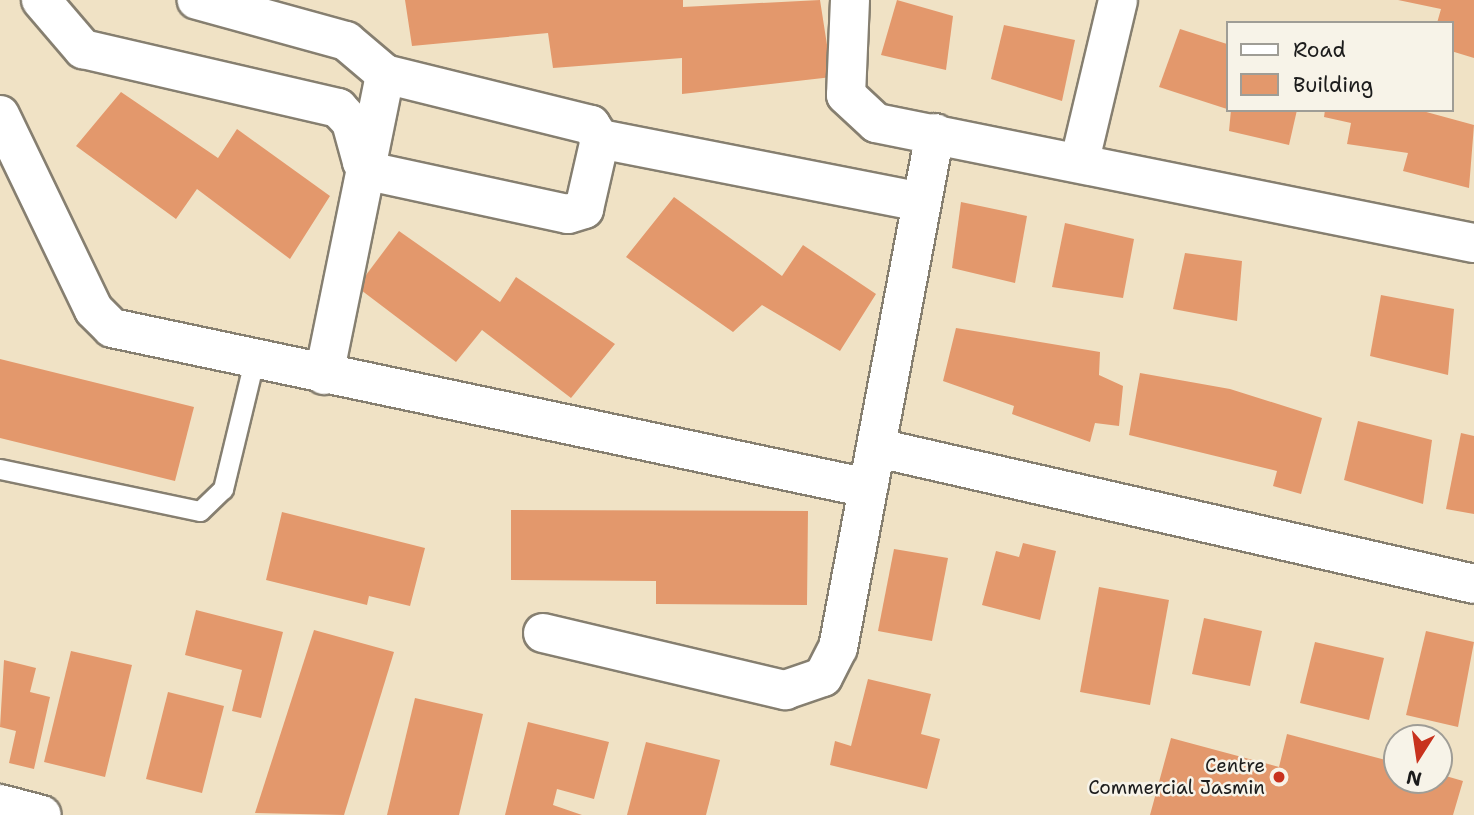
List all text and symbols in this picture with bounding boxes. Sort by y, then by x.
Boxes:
legend [1226,21,1453,112]
text: Road [1293,36,1346,64]
text: Building [1293,71,1373,99]
north arrow [1383,724,1453,794]
place label: Centre Commercial Jasmin [1088,755,1265,799]
text: N [1404,764,1424,792]
marker: Centre Commercial Jasmin [1271,769,1287,785]

